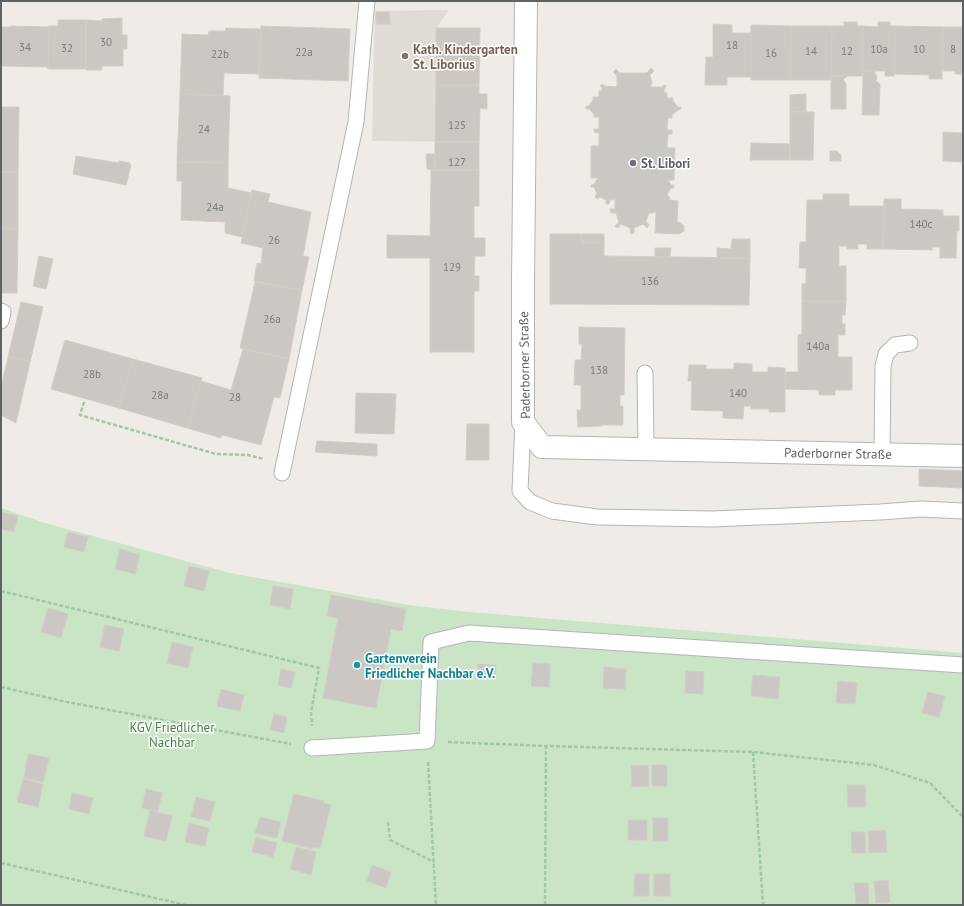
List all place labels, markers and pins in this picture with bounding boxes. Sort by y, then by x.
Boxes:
place label: Kath. Kindergarten St. Liborius [413,41,518,73]
marker: Kath. Kindergarten St. Liborius [400,51,410,61]
place label: St. Libori [641,155,690,172]
marker: St. Libori [628,158,638,168]
place label: Gartenverein Friedlicher Nachbar e.V. [365,650,495,682]
marker: Gartenverein Friedlicher Nachbar e.V. [352,660,362,670]

